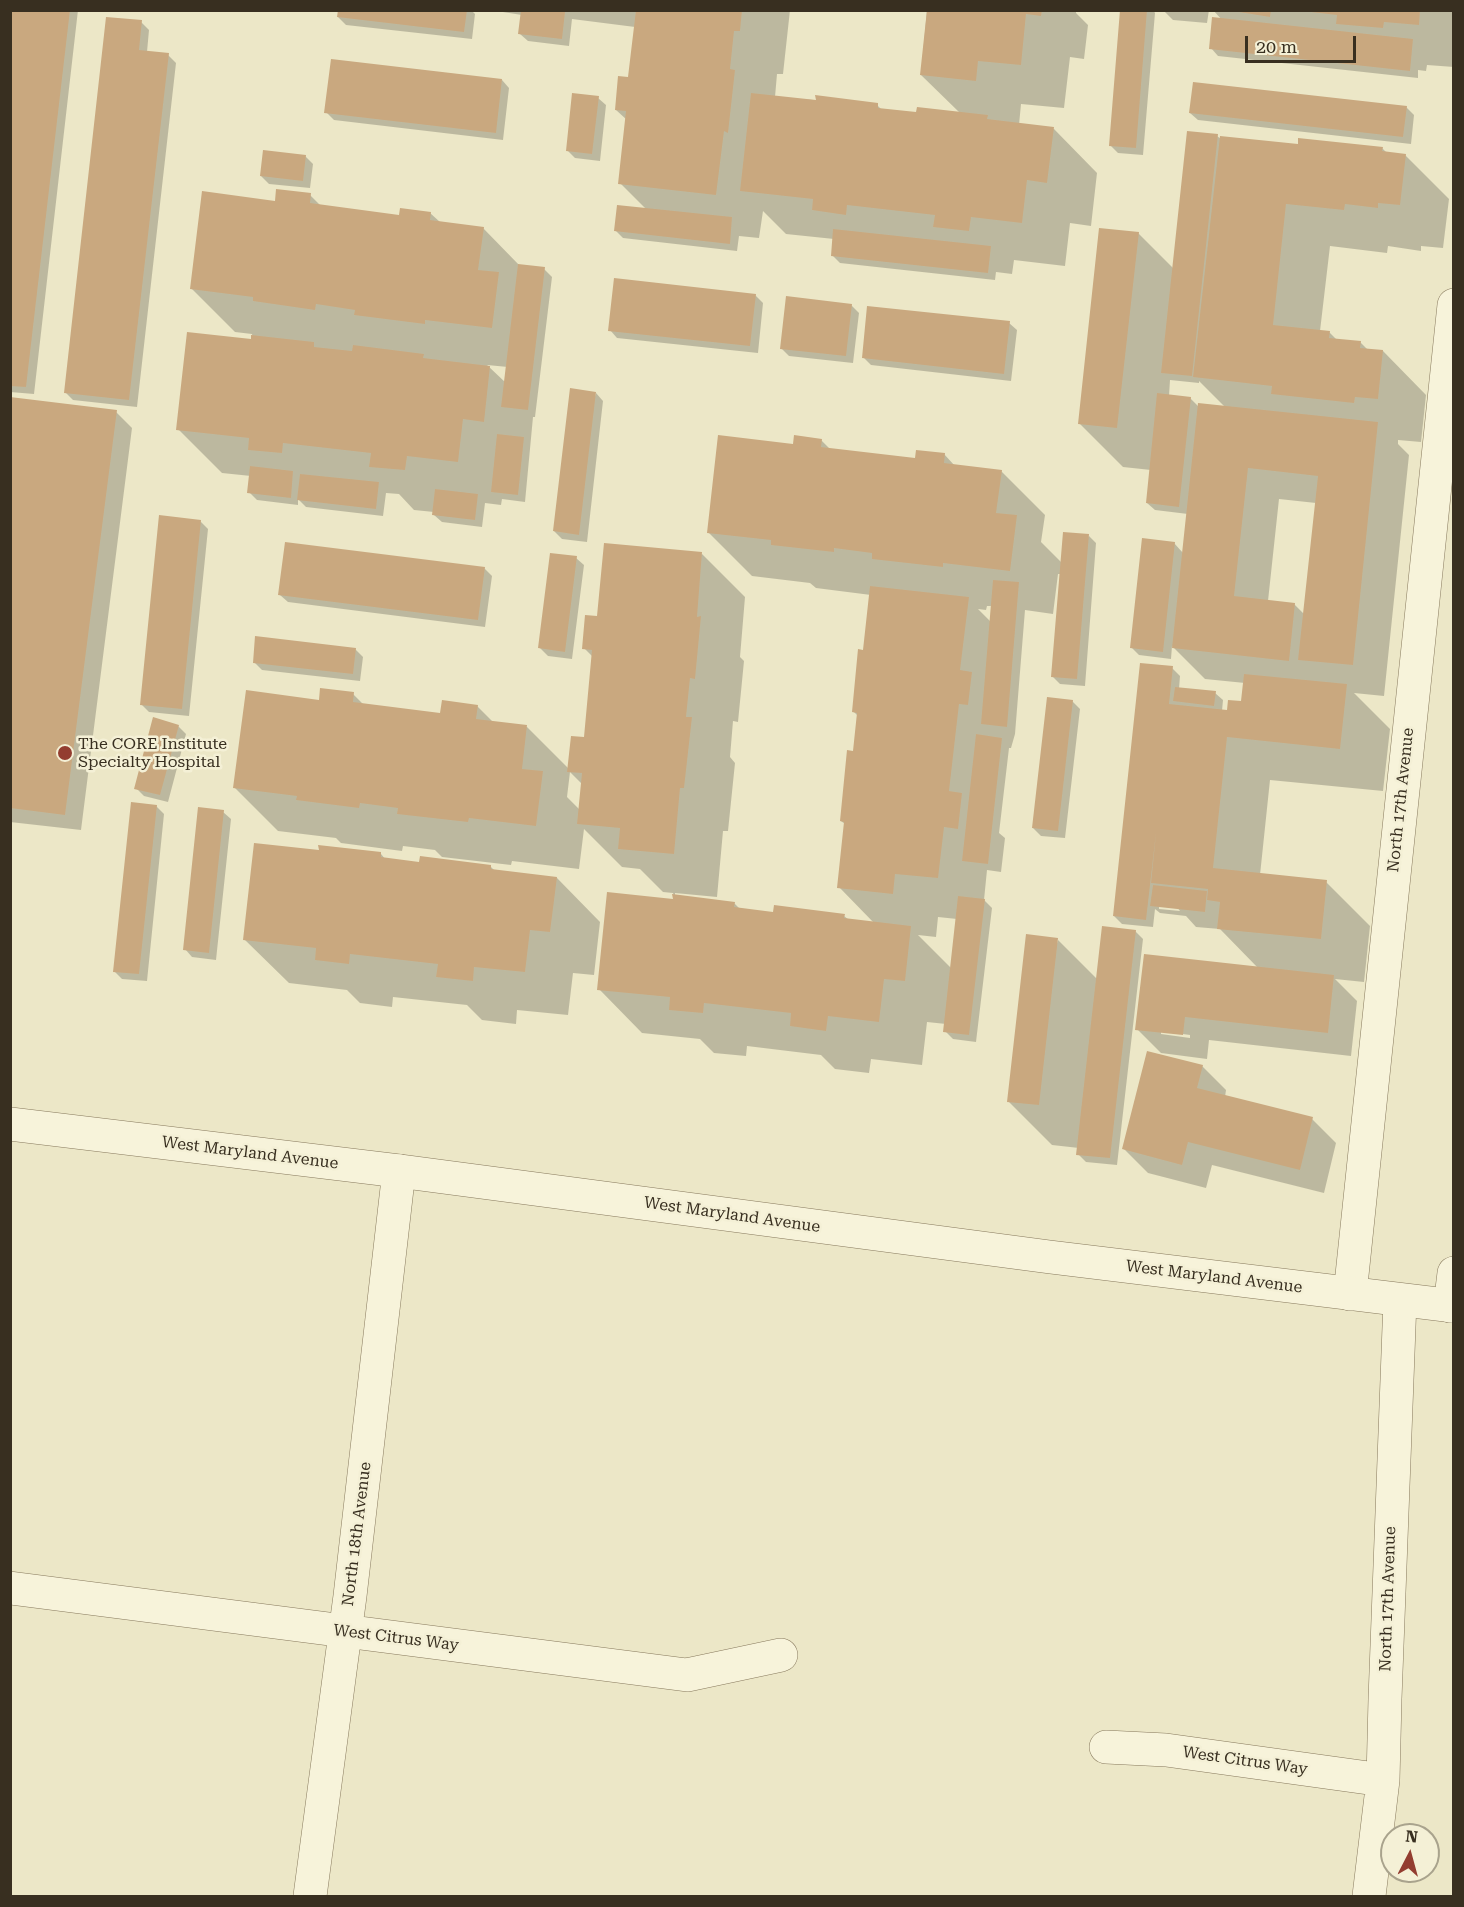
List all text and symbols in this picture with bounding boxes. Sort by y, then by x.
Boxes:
scale bar [1248,24,1359,62]
text: 20 m [1256,36,1297,57]
street label: North 17th Avenue [1384,727,1418,873]
place label: The CORE Institute Specialty Hospital [78,734,227,772]
marker: The CORE Institute Specialty Hospital [56,744,74,762]
street label: West Maryland Avenue [161,1133,339,1173]
street label: West Maryland Avenue [643,1193,821,1237]
street label: West Maryland Avenue [1125,1257,1303,1297]
street label: North 18th Avenue [339,1461,375,1607]
street label: North 17th Avenue [1376,1526,1400,1672]
street label: West Citrus Way [332,1621,460,1655]
street label: West Citrus Way [1181,1743,1309,1779]
north arrow [1380,1823,1440,1883]
text: N [1405,1826,1419,1847]

